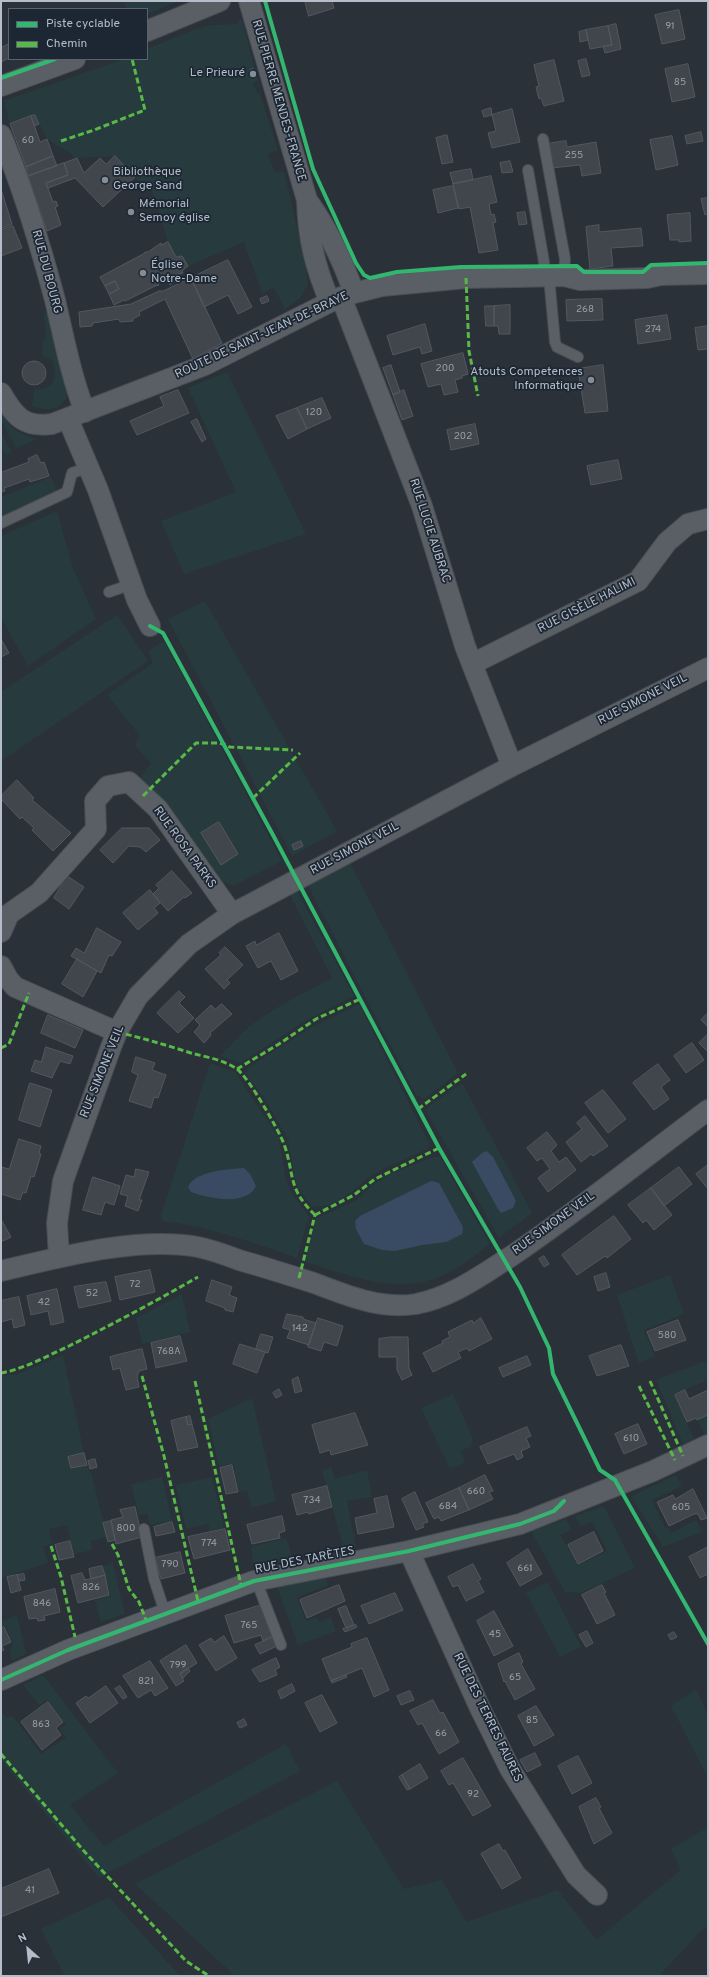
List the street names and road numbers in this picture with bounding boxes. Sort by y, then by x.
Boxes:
street label: RUE PIERRE MENDES-FRANCE [248,18,308,184]
street label: RUE DU BOURG [28,228,64,316]
street label: ROUTE DE SAINT-JEAN-DE-BRAYE [173,289,351,383]
street label: RUE LUCIE AUBRAC [405,477,453,585]
street label: RUE GISÈLE HALIMI [536,575,638,637]
street label: RUE SIMONE VEIL [596,671,690,729]
street label: RUE ROSA PARKS [149,804,219,892]
street label: RUE SIMONE VEIL [308,820,402,878]
street label: RUE SIMONE VEIL [78,1024,128,1120]
street label: RUE SIMONE VEIL [510,1189,598,1259]
street label: RUE DES TARÈTES [254,1544,356,1578]
street label: RUE DES TERRES FAURES [449,1651,525,1785]

